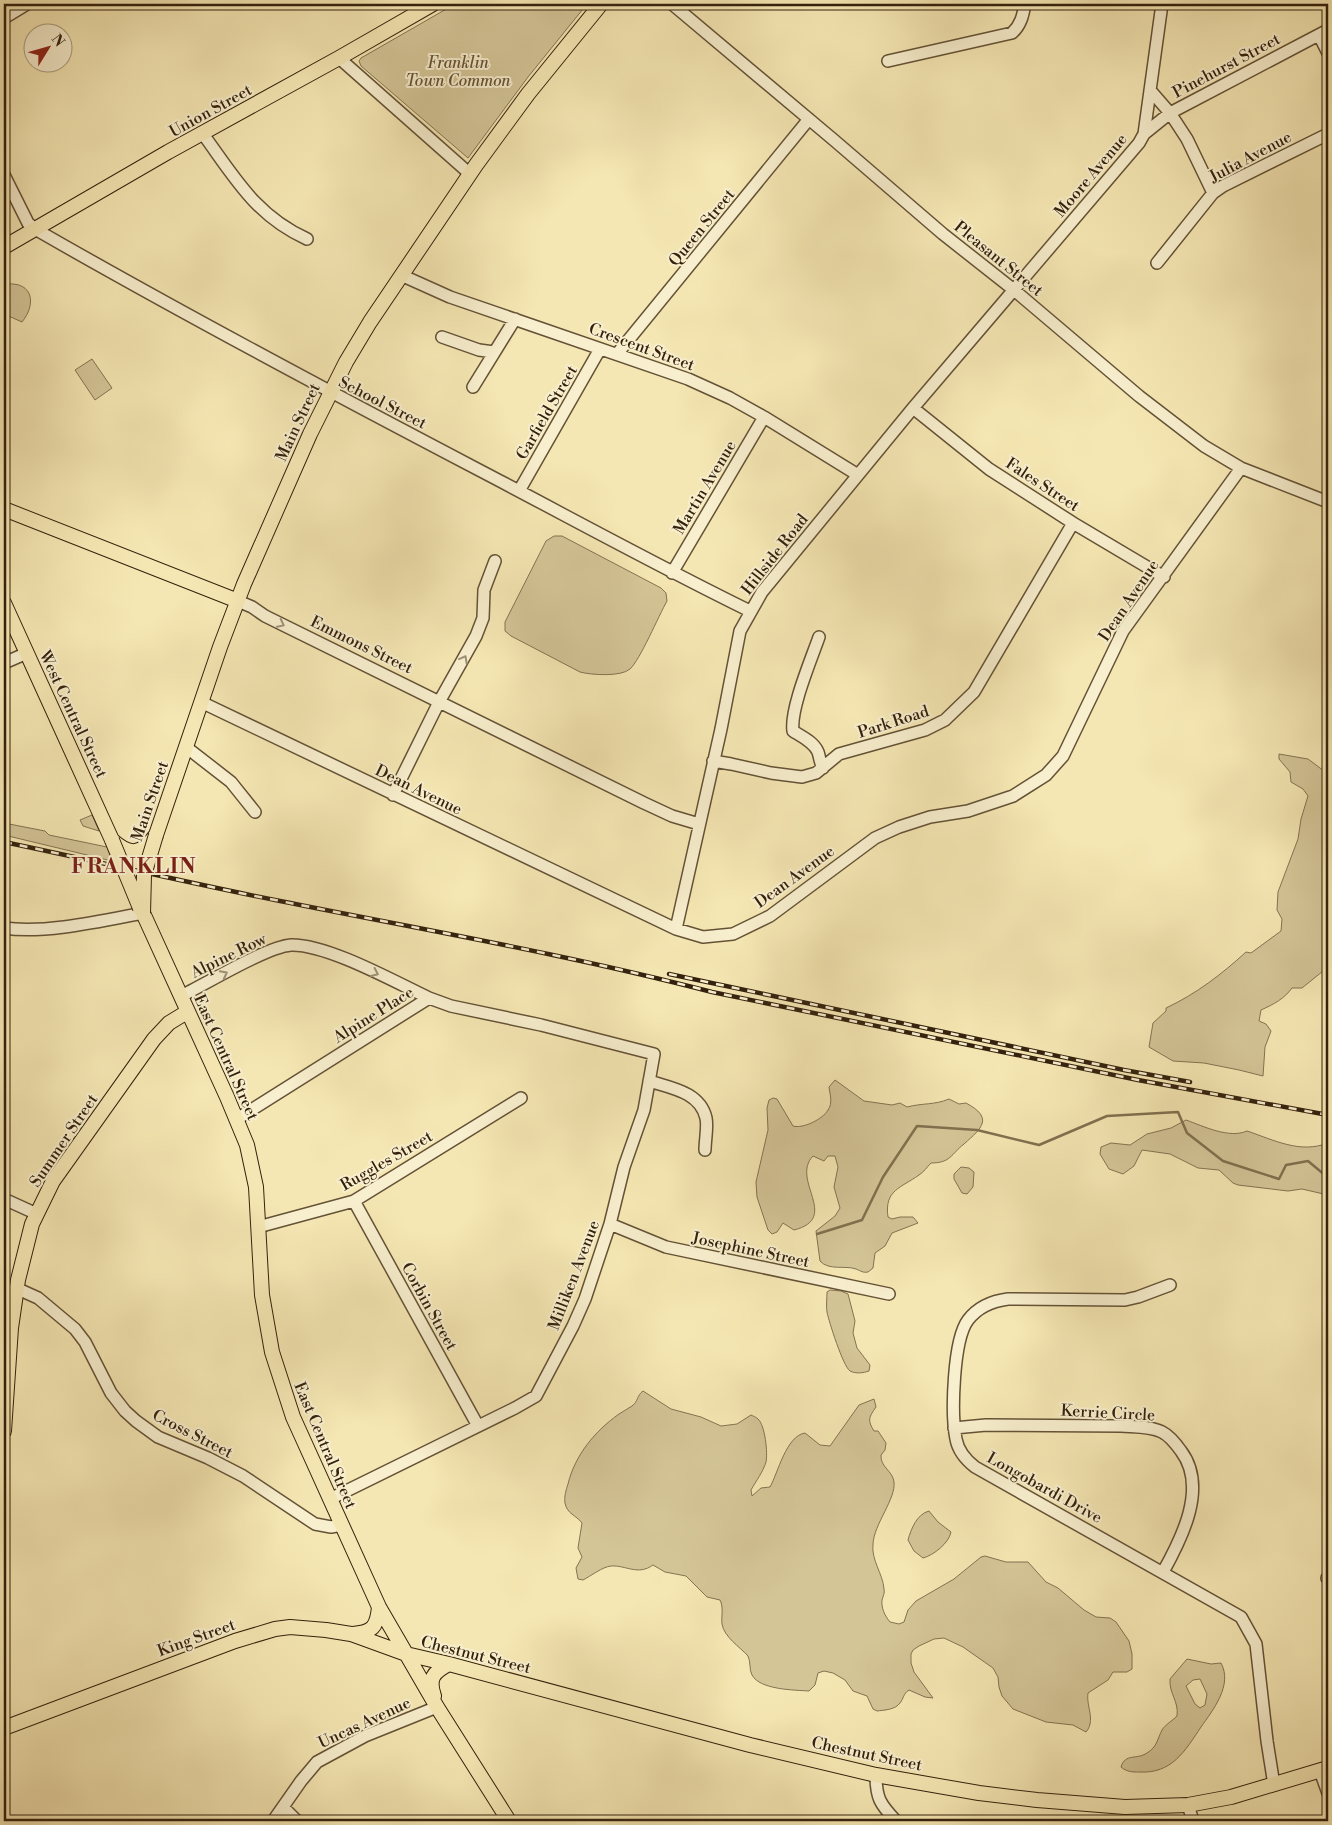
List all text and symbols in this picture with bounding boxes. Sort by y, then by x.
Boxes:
north arrow [22,22,72,72]
street label: Pinehurst Street [1169,29,1284,103]
text: N [47,31,68,51]
park label: Franklin Town Common [405,53,512,91]
street label: Union Street [166,80,256,142]
street label: Julia Avenue [1205,127,1295,187]
street label: Moore Avenue [1050,130,1132,222]
street label: Queen Street [664,185,739,270]
street label: Pleasant Street [950,217,1047,301]
street label: Crescent Street [586,319,698,375]
street label: Garfield Street [512,361,582,463]
street label: School Street [335,372,430,434]
street label: Main Street [271,380,325,465]
street label: Martin Avenue [669,437,741,538]
street label: Fales Street [1002,454,1083,516]
street label: Hillside Road [737,510,813,599]
street label: Dean Avenue [1094,556,1163,645]
street label: Emmons Street [307,611,416,678]
one-way arrow [276,617,285,628]
street label: West Central Street [34,647,112,782]
one-way arrow [457,656,467,665]
street label: Park Road [855,701,931,743]
street label: Main Street [127,758,173,844]
street label: Dean Avenue [372,760,465,820]
street label: Dean Avenue [751,841,839,913]
district label: FRANKLIN [71,854,197,880]
street label: Alpine Row [186,929,270,983]
one-way arrow [370,966,379,977]
one-way arrow [219,970,228,980]
street label: Alpine Place [329,982,417,1048]
street label: East Central Street [189,991,263,1124]
street label: Summer Street [25,1090,103,1191]
street label: Ruggles Street [337,1126,437,1195]
street label: Milliken Avenue [544,1218,604,1333]
street label: Josephine Street [689,1228,812,1272]
street label: Corbin Street [397,1259,462,1354]
street label: East Central Street [289,1379,361,1512]
street label: Kerrie Circle [1060,1401,1156,1425]
street label: Cross Street [149,1405,236,1463]
street label: Longobardi Drive [983,1448,1106,1528]
street label: King Street [155,1614,238,1661]
street label: Chestnut Street [419,1632,533,1678]
street label: Uncas Avenue [315,1693,414,1753]
street label: Chestnut Street [810,1733,924,1776]

